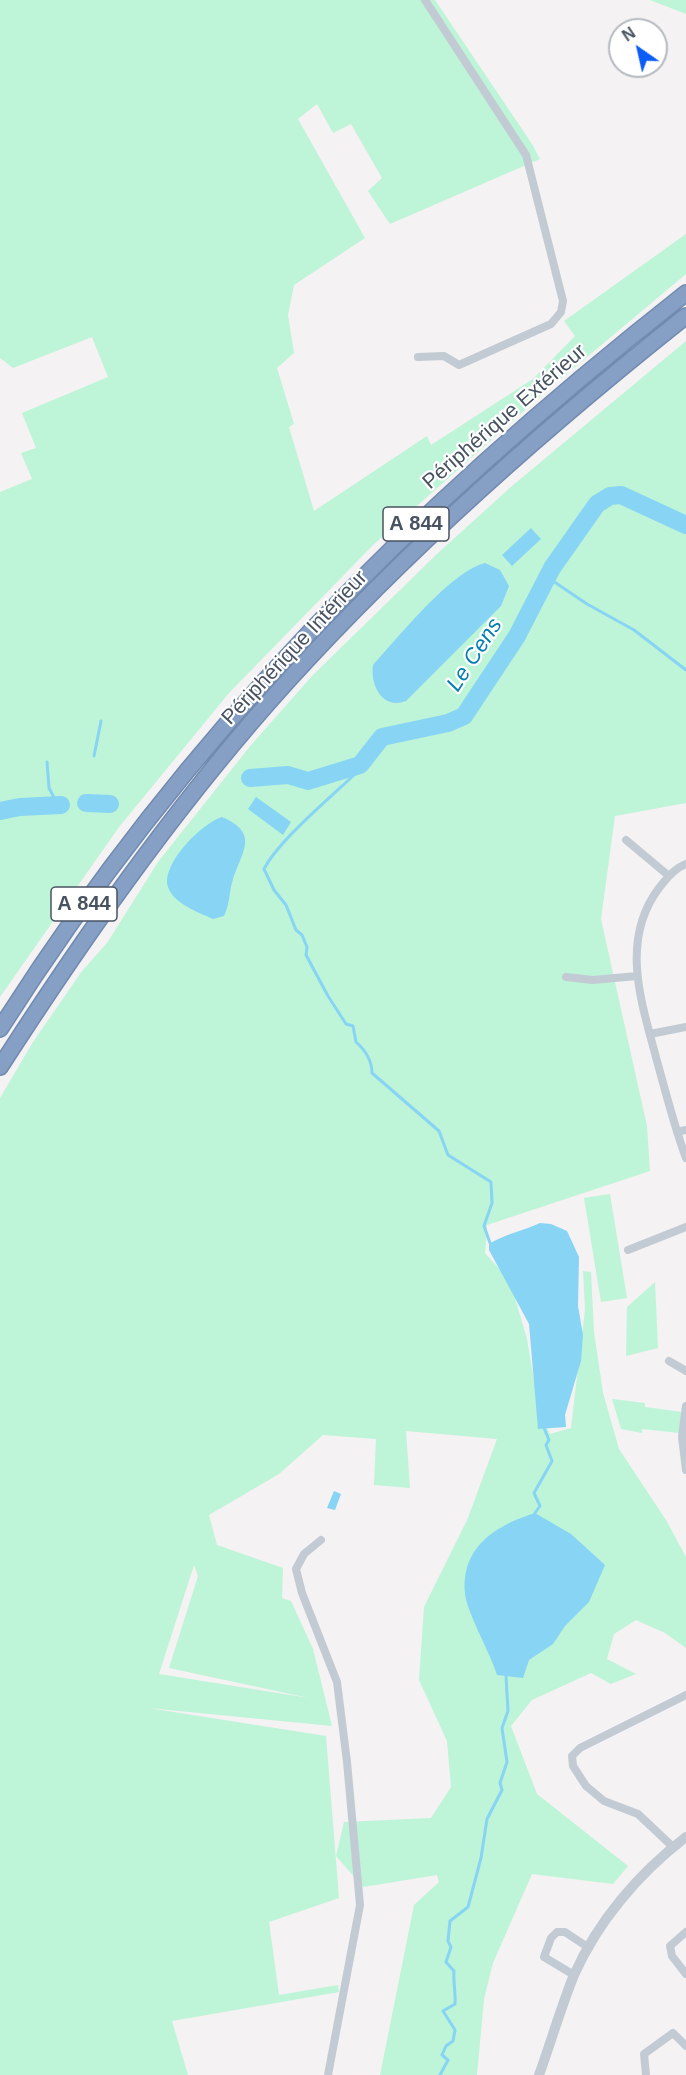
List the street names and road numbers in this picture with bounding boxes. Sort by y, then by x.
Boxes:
street label: Périphérique Extérieur [418,339,592,495]
road number: A 844 [383,507,449,541]
street label: Périphérique Intérieur [217,566,373,730]
road number: A 844 [51,887,117,921]

